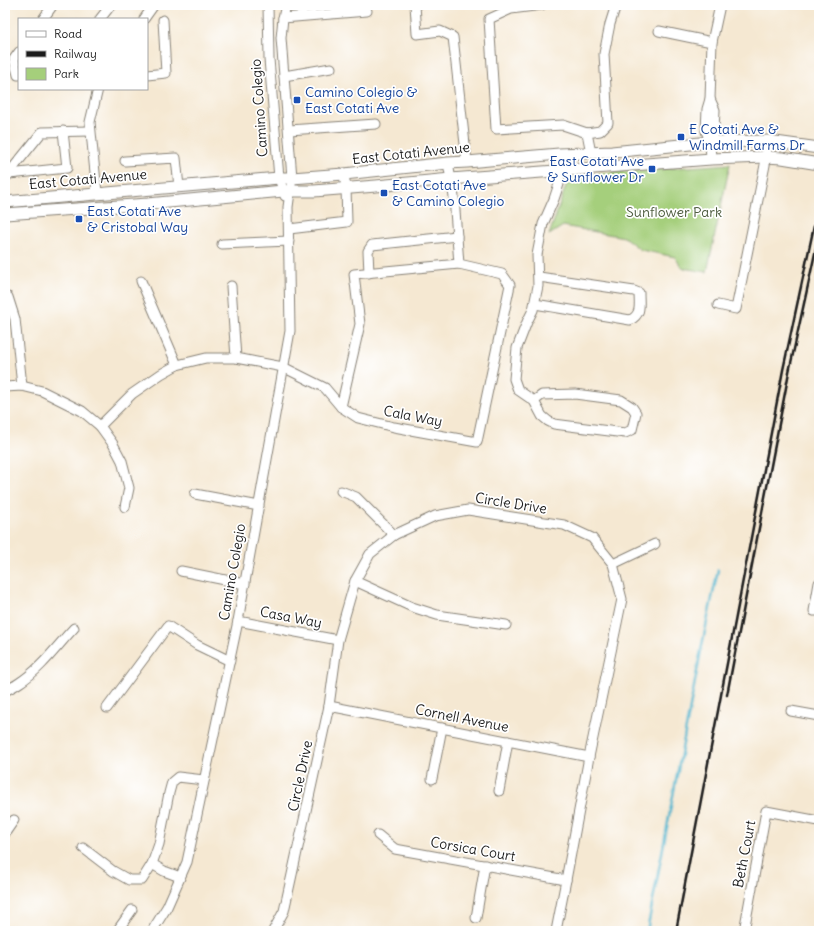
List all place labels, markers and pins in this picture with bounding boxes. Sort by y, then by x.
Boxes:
place label: Camino Colegio & East Cotati Ave [305,83,418,117]
marker: Camino Colegio & East Cotati Ave [292,95,302,105]
place label: E Cotati Ave & Windmill Farms Dr [689,120,805,154]
marker: E Cotati Ave & Windmill Farms Dr [676,132,686,142]
place label: East Cotati Ave & Sunflower Dr [547,152,644,186]
marker: East Cotati Ave & Sunflower Dr [647,164,657,174]
place label: East Cotati Ave & Camino Colegio [392,176,504,210]
marker: East Cotati Ave & Camino Colegio [379,188,389,198]
place label: East Cotati Ave & Cristobal Way [87,202,188,236]
marker: East Cotati Ave & Cristobal Way [74,214,84,224]

